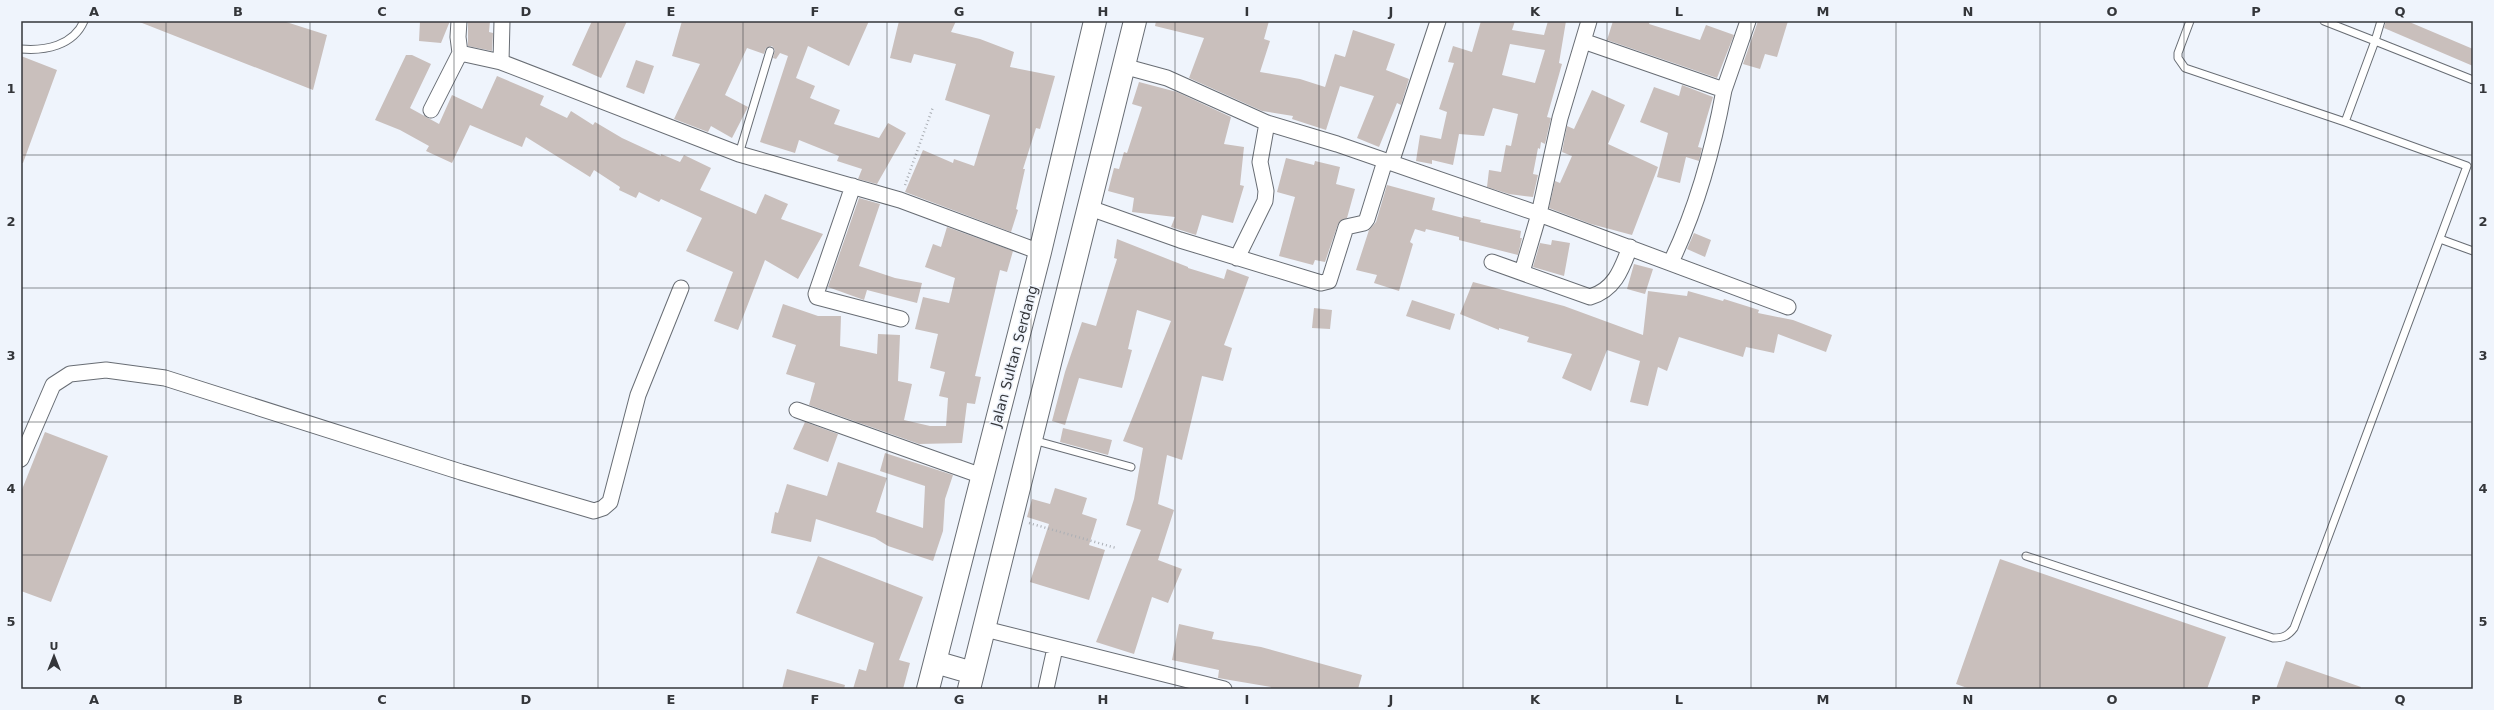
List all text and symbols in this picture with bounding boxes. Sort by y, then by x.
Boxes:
text: A [89,4,99,19]
text: B [233,4,243,19]
text: C [377,4,387,19]
text: D [521,4,532,19]
text: E [667,4,675,19]
text: F [811,4,819,19]
text: G [954,4,964,19]
text: H [1098,4,1108,19]
text: I [1245,4,1249,19]
text: J [1388,4,1393,19]
text: K [1530,4,1541,19]
text: L [1675,4,1683,19]
text: M [1817,4,1829,19]
text: N [1963,4,1973,19]
text: O [2106,4,2118,19]
text: P [2251,4,2261,19]
text: Q [2394,4,2406,19]
text: 1 [6,81,16,96]
text: 1 [2478,81,2488,96]
text: 2 [6,214,16,229]
text: 2 [2478,214,2488,229]
street label: Jalan Sultan Serdang [987,284,1041,429]
text: 3 [6,348,16,363]
text: 3 [2478,348,2488,363]
text: 4 [6,481,16,496]
text: 4 [2478,481,2488,496]
text: 5 [6,614,16,629]
text: 5 [2478,614,2488,629]
north arrow [34,636,74,676]
text: U [50,640,58,653]
text: A [89,692,99,707]
text: B [233,692,243,707]
text: C [377,692,387,707]
text: D [521,692,532,707]
text: E [667,692,675,707]
text: F [811,692,819,707]
text: G [954,692,964,707]
text: H [1098,692,1108,707]
text: I [1245,692,1249,707]
text: J [1388,692,1393,707]
text: K [1530,692,1541,707]
text: L [1675,692,1683,707]
text: M [1817,692,1829,707]
text: N [1963,692,1973,707]
text: O [2106,692,2118,707]
text: P [2251,692,2261,707]
text: Q [2394,692,2406,707]

